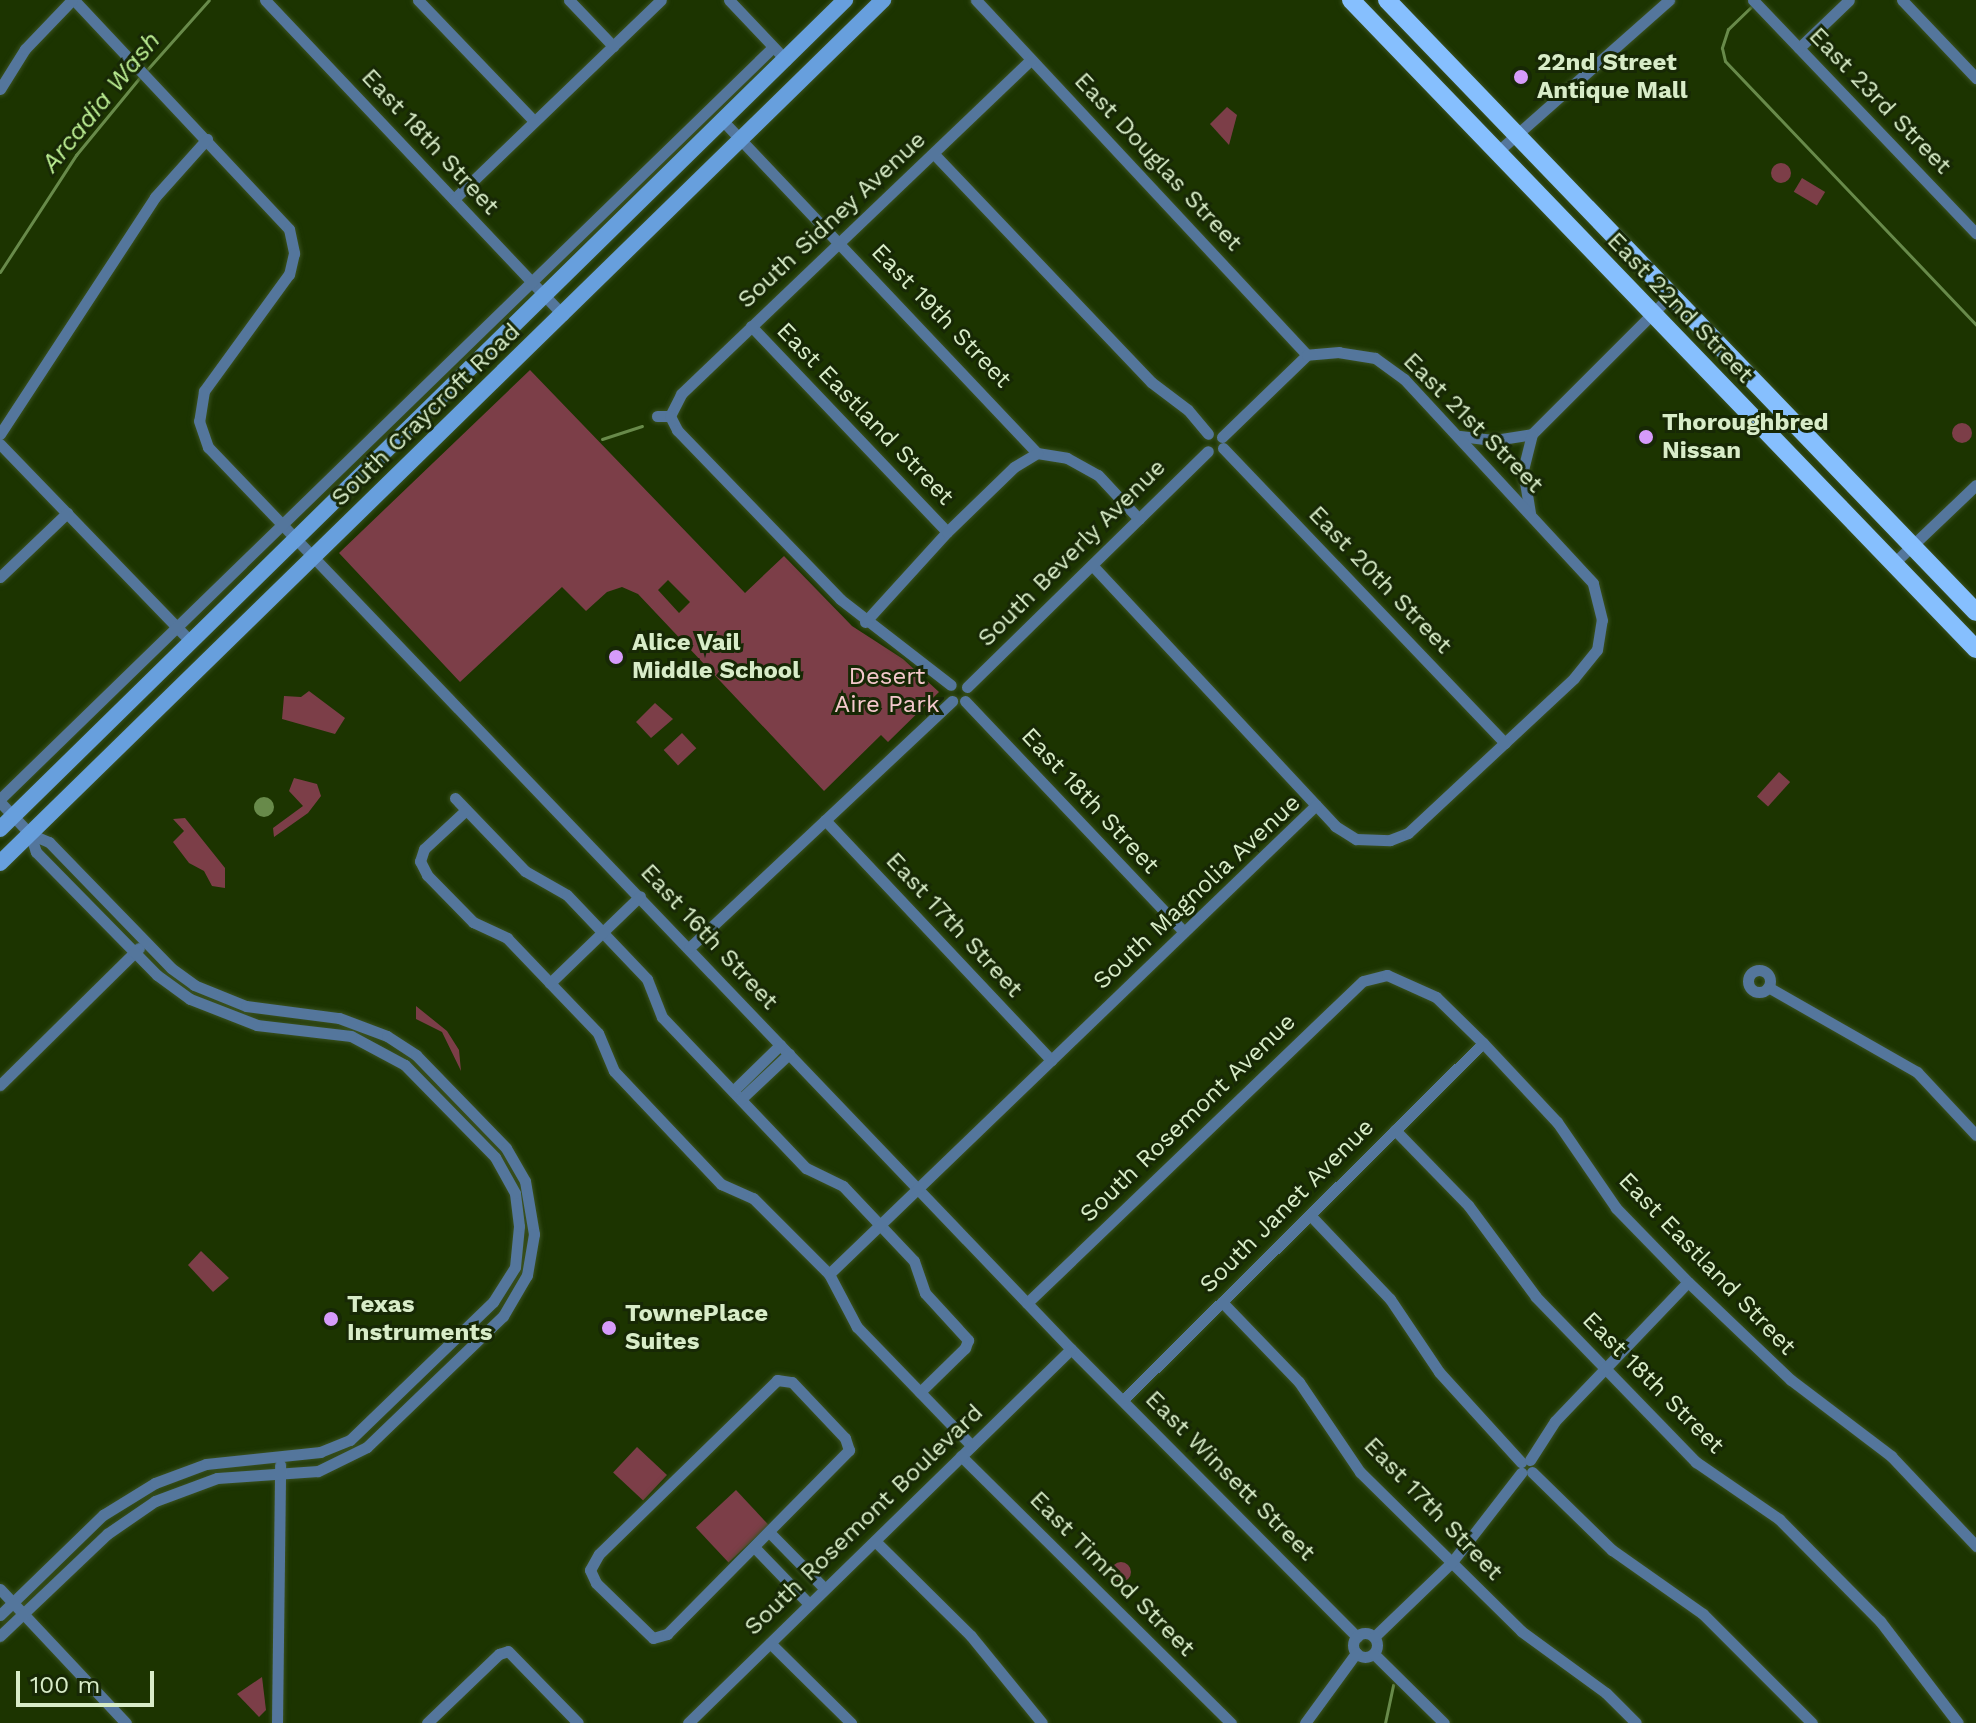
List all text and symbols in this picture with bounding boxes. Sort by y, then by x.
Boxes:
street label: East 23rd Street [1803,22,1957,180]
water label: Arcadia Wash [35,25,167,179]
place label: 22nd Street Antique Mall [1537,49,1688,105]
street label: East 18th Street [355,63,505,221]
street label: East Douglas Street [1068,67,1248,257]
marker: 22nd Street Antique Mall [1512,68,1530,86]
street label: South Sidney Avenue [732,125,932,315]
street label: East 22nd Street [1601,227,1759,389]
street label: East 19th Street [865,238,1017,394]
street label: South Craycroft Road [326,317,526,513]
street label: East Eastland Street [770,317,960,511]
street label: East 21st Street [1397,347,1549,499]
place label: Thoroughbred Nissan [1662,409,1829,465]
marker: Thoroughbred Nissan [1637,428,1655,446]
street label: South Beverly Avenue [972,453,1172,653]
street label: East 20th Street [1302,500,1458,660]
place label: Alice Vail Middle School [632,629,800,685]
marker: Alice Vail Middle School [607,648,625,666]
park label: Desert Aire Park [834,663,940,719]
street label: East 18th Street [1015,722,1165,880]
street label: South Magnolia Avenue [1087,788,1307,996]
street label: East 17th Street [879,846,1029,1004]
street label: East 16th Street [634,858,784,1016]
street label: South Rosemont Avenue [1074,1007,1302,1229]
street label: South Janet Avenue [1193,1112,1381,1300]
street label: East Eastland Street [1612,1167,1802,1361]
place label: Texas Instruments [347,1291,492,1347]
place label: TownePlace Suites [625,1300,768,1356]
street label: East 18th Street [1576,1306,1730,1460]
marker: Texas Instruments [322,1310,340,1328]
marker: TownePlace Suites [600,1319,618,1337]
street label: East Winsett Street [1139,1385,1321,1567]
street label: South Rosemont Boulevard [739,1398,989,1642]
street label: East 17th Street [1357,1431,1509,1587]
street label: East Timrod Street [1023,1485,1201,1663]
scale bar [20,1655,158,1705]
text: 100 m [30,1671,100,1699]

